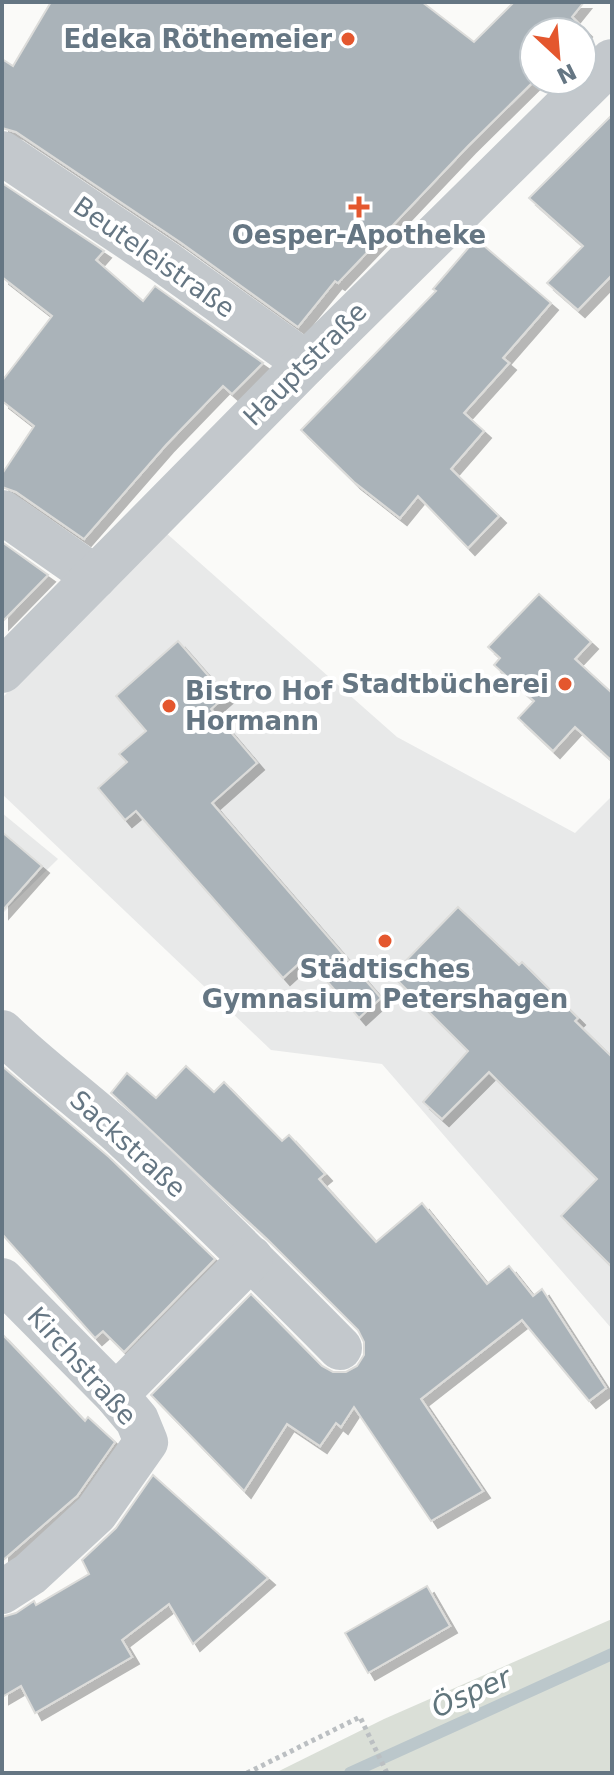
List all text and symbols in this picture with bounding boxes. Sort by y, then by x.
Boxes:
north arrow [518,16,598,96]
place label: Edeka Röthemeier [64,24,332,54]
marker: Edeka Röthemeier [339,30,357,48]
text: N [553,58,580,89]
street label: Beuteleistraße [68,190,240,324]
marker: Oesper-Apotheke [350,198,368,216]
place label: Oesper-Apotheke [232,220,486,250]
street label: Hauptstraße [237,296,373,432]
place label: Stadtbücherei [341,669,549,699]
marker: Stadtbücherei [556,675,574,693]
place label: Bistro Hof Hormann [185,676,333,736]
marker: Bistro Hof Hormann [160,697,178,715]
marker: Städtisches Gymnasium Petershagen [376,932,394,950]
place label: Städtisches Gymnasium Petershagen [202,954,568,1014]
street label: Sackstraße [64,1084,192,1204]
street label: Kirchstraße [21,1301,143,1431]
water label: Ösper [426,1659,517,1724]

